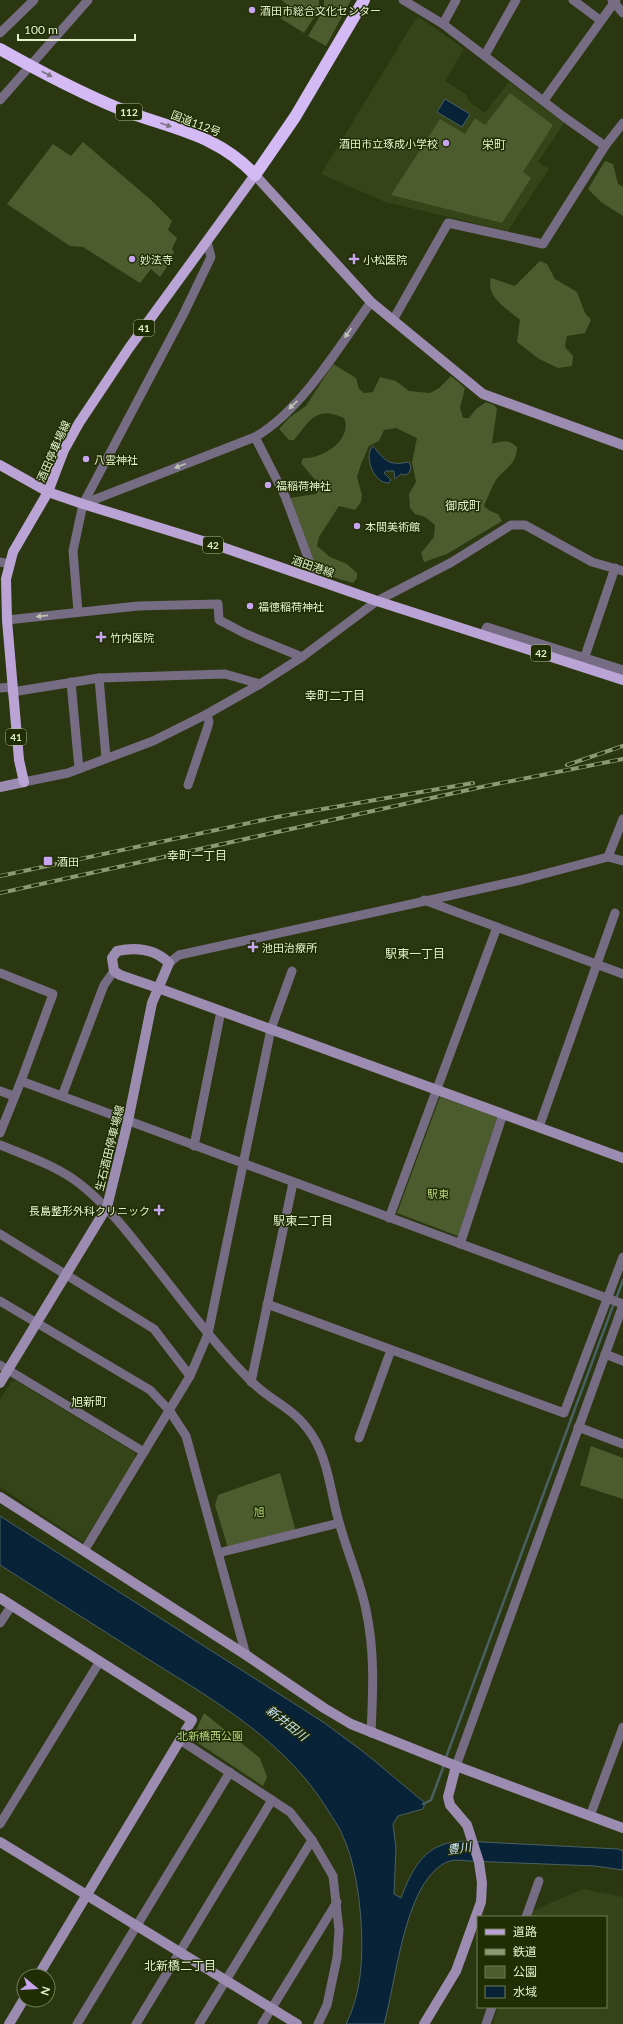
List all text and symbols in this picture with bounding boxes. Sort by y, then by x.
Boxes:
place label: 酒田市総合文化センター [260,4,381,17]
marker: 酒田市総合文化センター [247,5,257,15]
scale bar [18,16,135,42]
text: 100 m [24,22,58,37]
one-way arrow [41,71,52,77]
road number: 112 [116,104,142,120]
street label: 国道112号 [169,108,223,138]
one-way arrow [161,122,173,128]
place label: 酒田市立琢成小学校 [339,137,438,150]
district label: 栄町 [482,137,506,152]
marker: 酒田市立琢成小学校 [441,138,451,148]
place label: 妙法寺 [140,253,173,266]
marker: 小松医院 [348,253,360,265]
place label: 小松医院 [363,253,407,266]
marker: 妙法寺 [127,254,137,264]
road number: 41 [134,320,154,336]
one-way arrow [344,328,353,339]
one-way arrow [288,400,298,410]
street label: 酒田停車場線 [34,418,72,484]
place label: 八雲神社 [94,453,138,466]
marker: 八雲神社 [81,454,91,464]
one-way arrow [173,463,185,469]
place label: 福稲荷神社 [276,479,331,492]
marker: 福稲荷神社 [263,480,273,490]
district label: 御成町 [445,498,481,513]
place label: 本間美術館 [365,520,420,533]
marker: 本間美術館 [352,521,362,531]
road number: 42 [203,537,223,553]
street label: 酒田港線 [290,553,336,579]
place label: 福徳稲荷神社 [258,600,324,613]
marker: 福徳稲荷神社 [245,601,255,611]
one-way arrow [36,612,48,619]
marker: 竹内医院 [95,631,107,643]
place label: 竹内医院 [110,631,154,644]
road number: 42 [531,645,551,661]
district label: 幸町二丁目 [305,688,365,703]
road number: 41 [6,729,26,745]
district label: 幸町一丁目 [167,848,227,863]
marker: 酒田 [42,855,54,867]
place label: 酒田 [57,855,79,868]
marker: 池田治療所 [247,941,259,953]
place label: 池田治療所 [262,941,318,954]
district label: 駅東一丁目 [385,946,445,961]
street label: 生石酒田停車場線 [92,1104,126,1192]
park label: 駅東 [427,1187,449,1200]
place label: 長島整形外科クリニック [29,1204,150,1217]
marker: 長島整形外科クリニック [153,1204,165,1216]
district label: 駅東二丁目 [273,1213,333,1228]
district label: 旭新町 [71,1394,107,1409]
park label: 旭 [254,1505,265,1518]
water label: 新井田川 [263,1702,312,1745]
park label: 北新橋西公園 [177,1729,243,1742]
water label: 豊川 [446,1839,474,1857]
legend [477,1916,607,2008]
text: 道路 [513,1924,537,1939]
text: 鉄道 [513,1944,537,1959]
district label: 北新橋二丁目 [144,1958,216,1973]
text: 公園 [513,1964,537,1979]
north arrow [16,1968,56,2008]
text: 水域 [513,1984,537,1999]
text: N [38,1985,53,1997]

